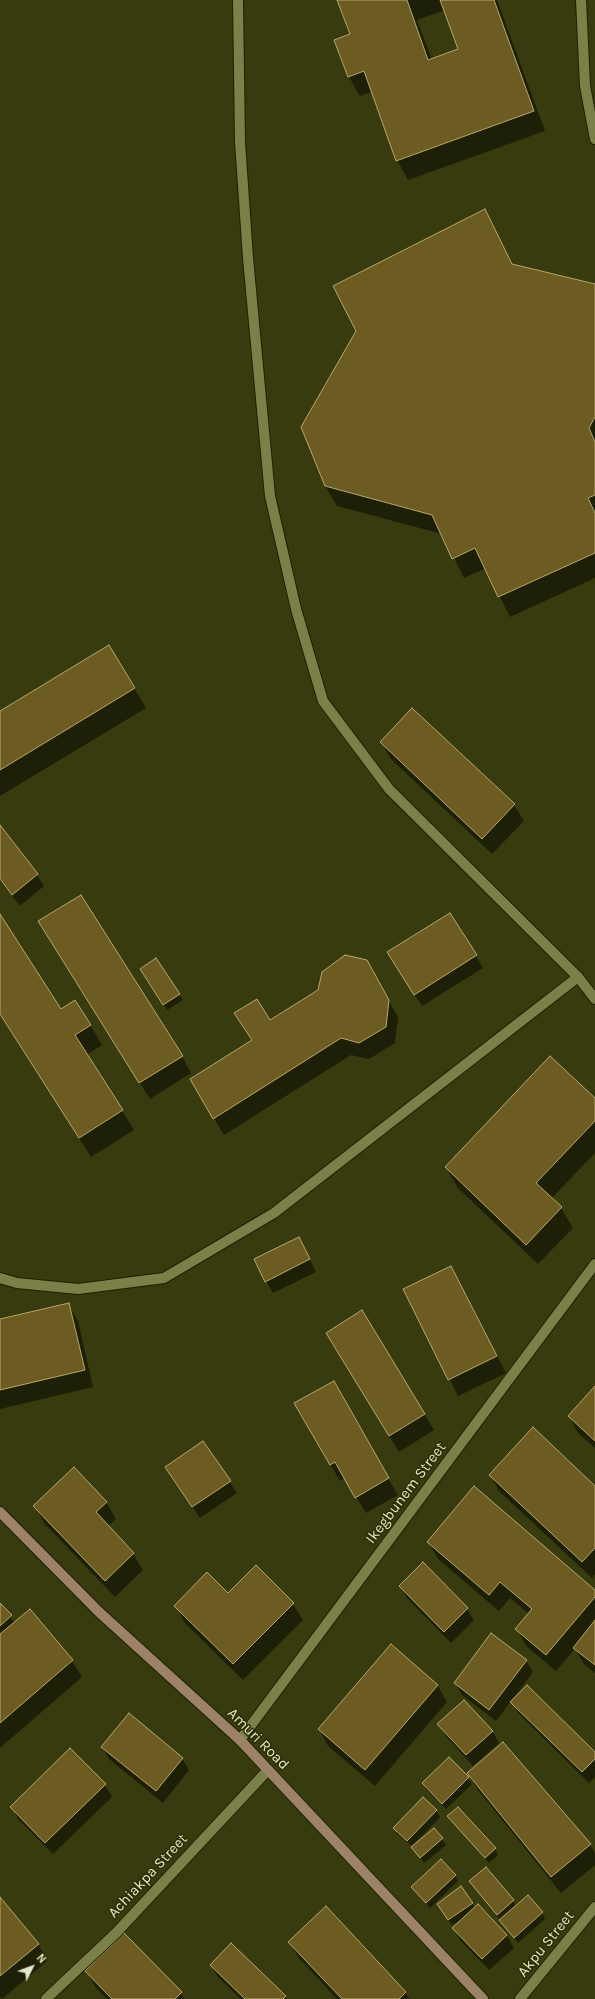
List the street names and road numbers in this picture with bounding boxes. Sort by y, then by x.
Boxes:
street label: Ikegbunem Street [362,1439,450,1547]
street label: Amuri Road [223,1704,293,1774]
street label: Achiakpa Street [104,1830,192,1922]
street label: Akpu Street [514,1907,578,1981]

